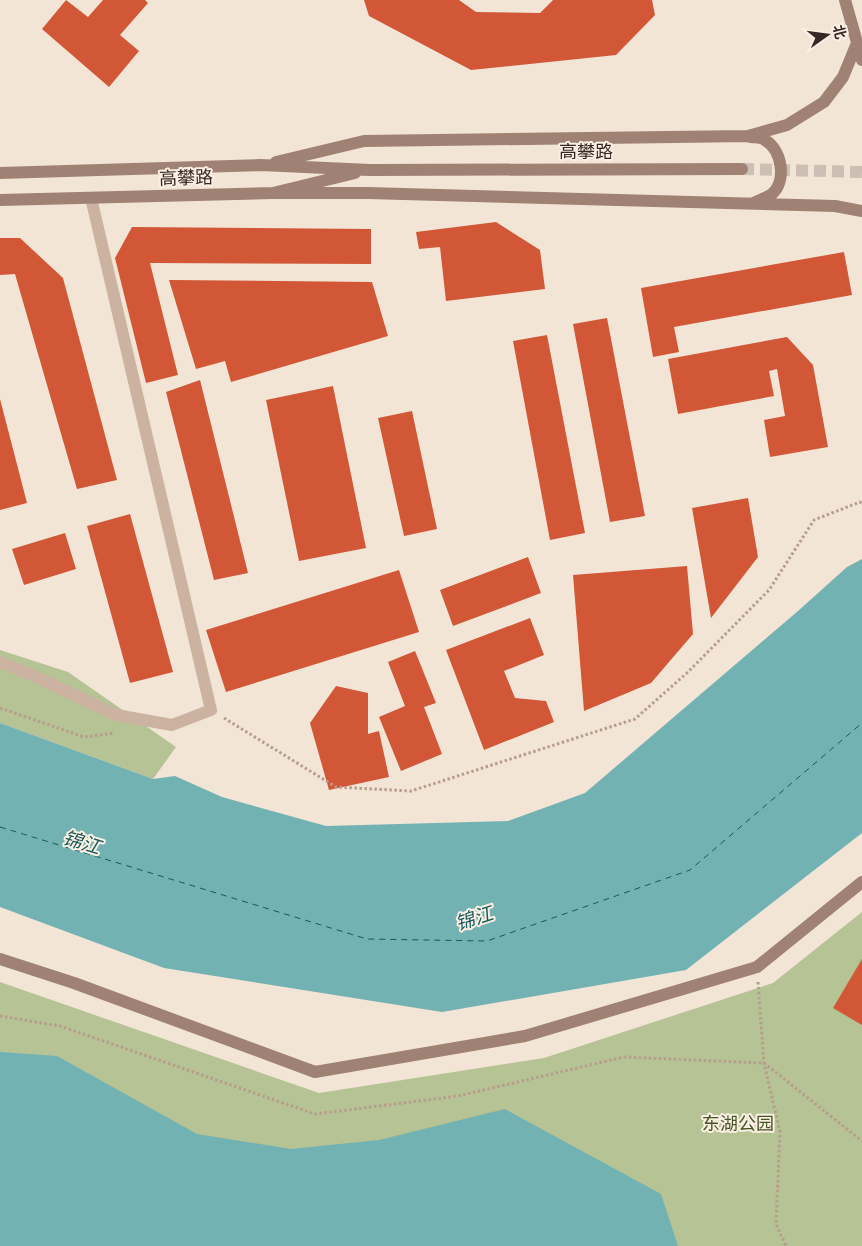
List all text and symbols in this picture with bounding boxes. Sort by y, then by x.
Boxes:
north arrow [802,10,852,60]
text: 北 [828,23,848,41]
street label: 高攀路 [559,142,613,165]
street label: 高攀路 [159,167,213,192]
water label: 锦江 [60,827,105,862]
water label: 锦江 [453,902,498,937]
park label: 东湖公园 [702,1114,774,1137]

